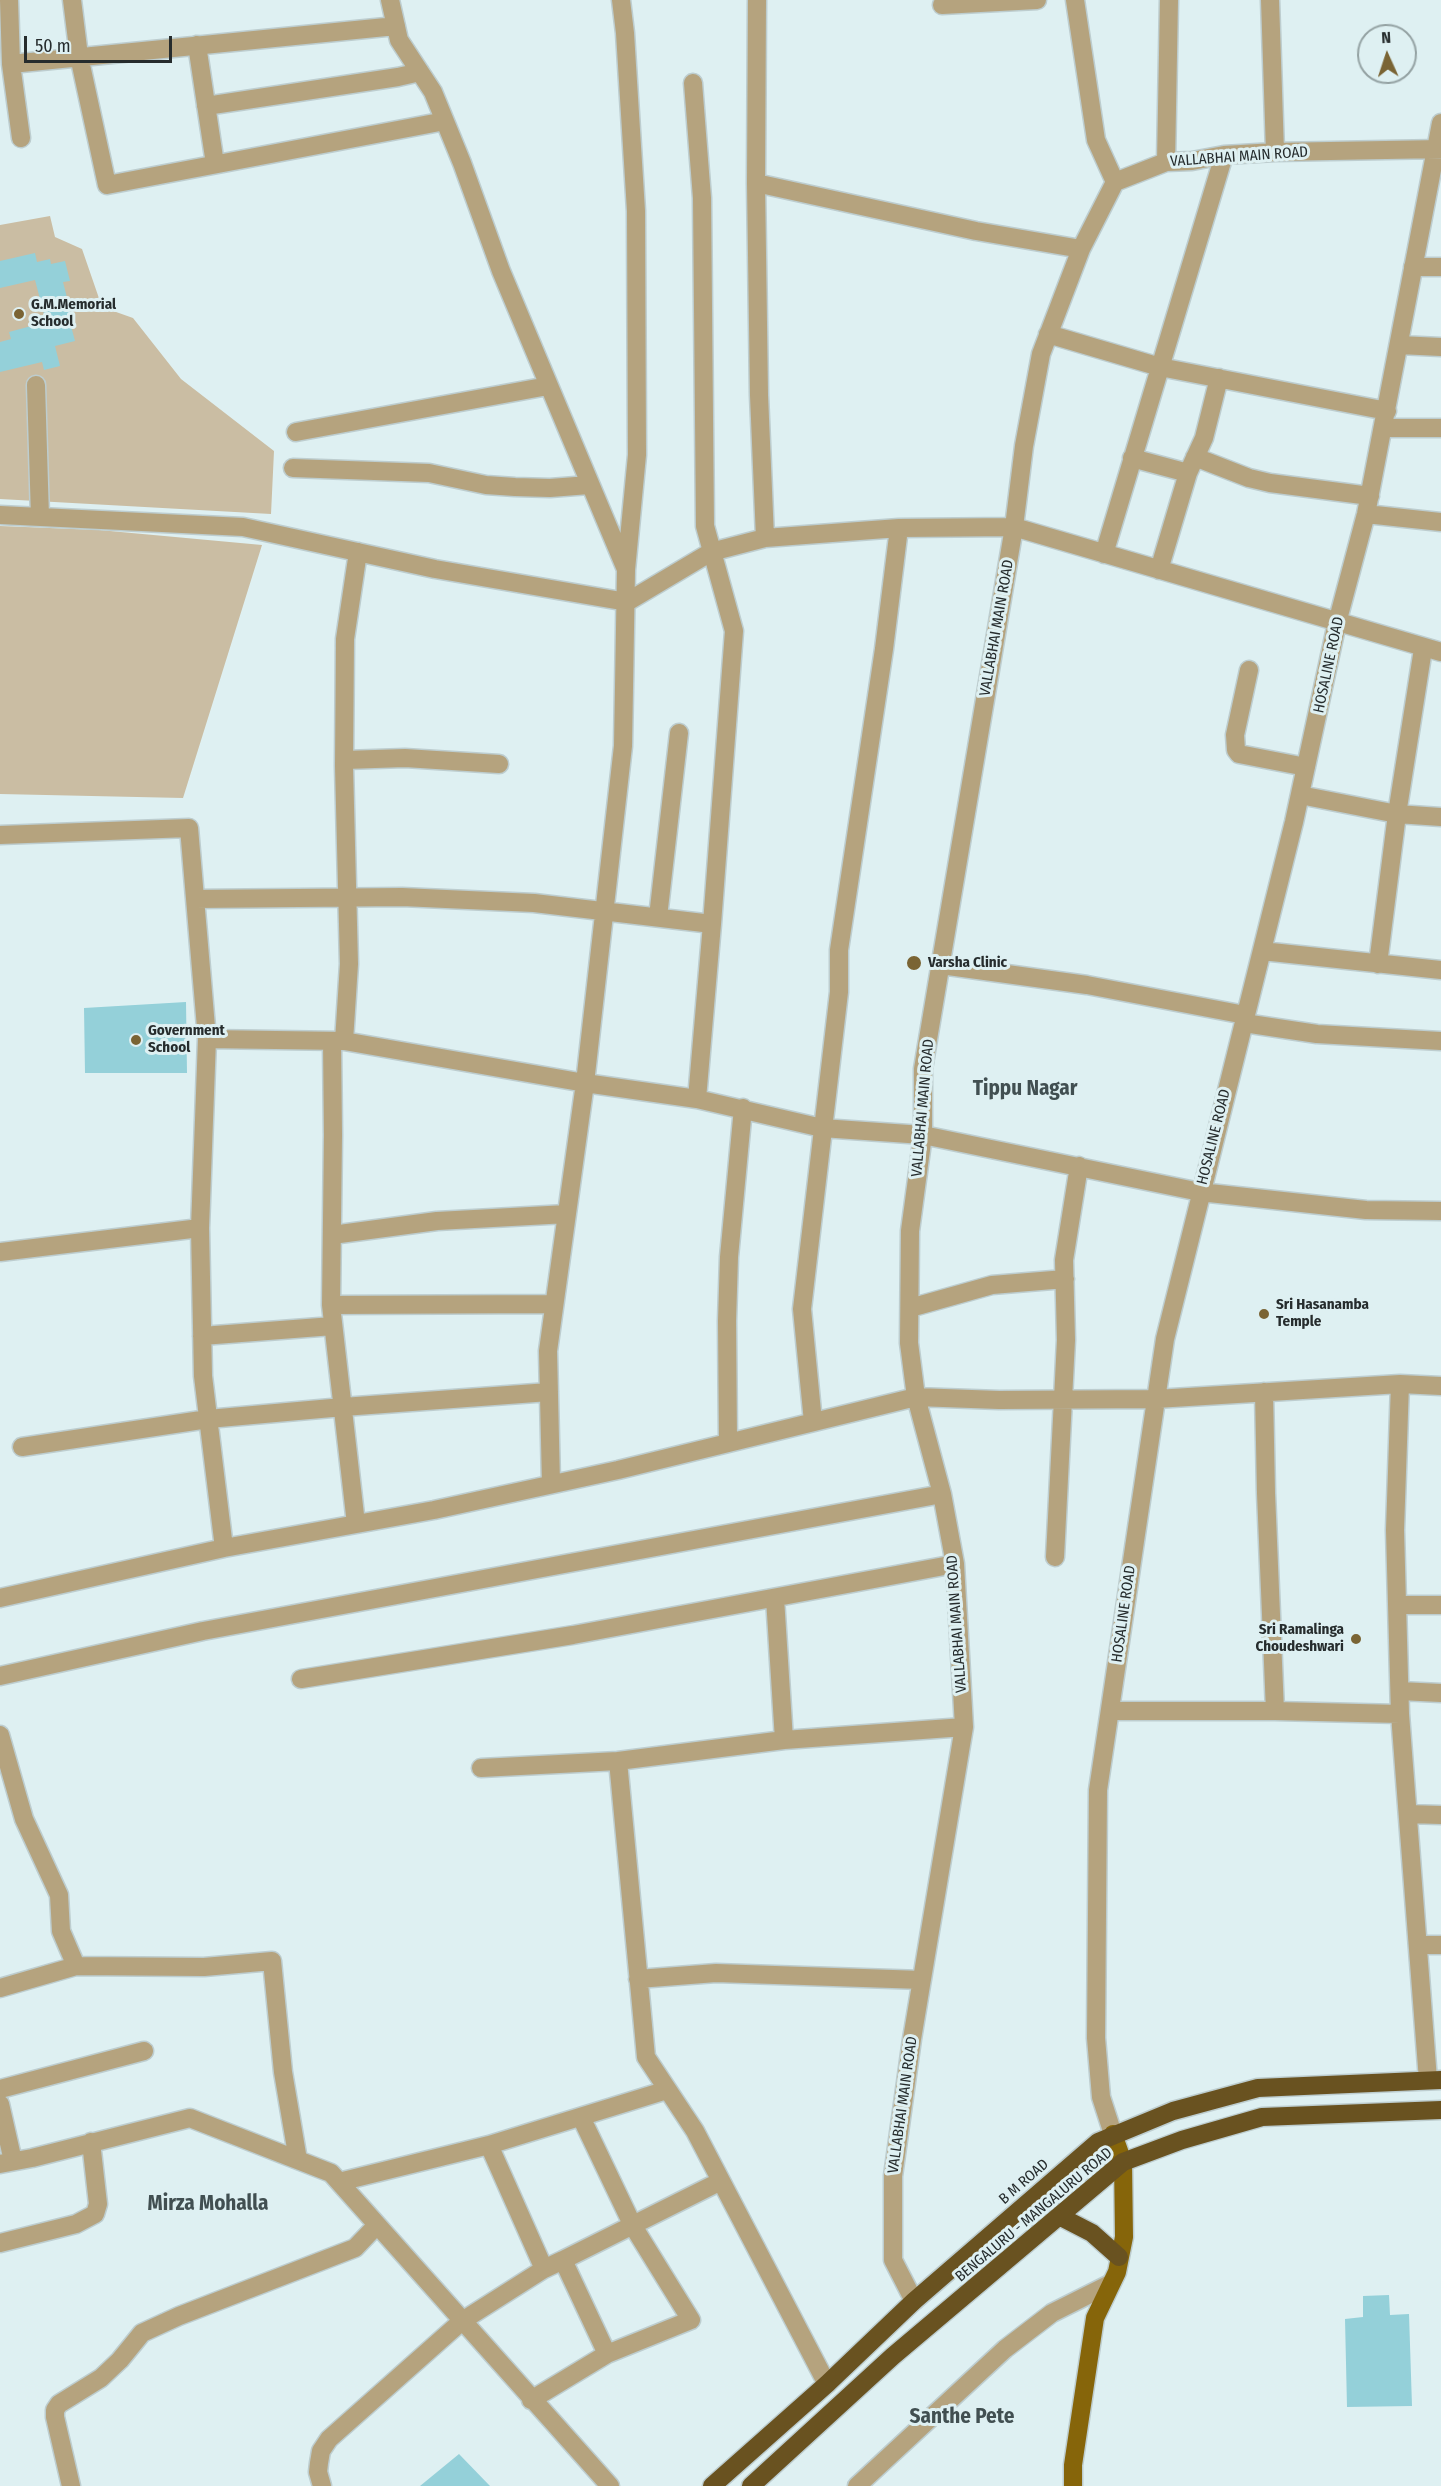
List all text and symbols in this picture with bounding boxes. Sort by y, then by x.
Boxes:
scale bar [27,24,176,62]
north arrow [1357,24,1417,84]
text: N [1381,28,1391,47]
text: 50 m [35,35,71,57]
street label: VALLABHAI MAIN ROAD [1169,143,1309,171]
place label: G.M.Memorial School [31,296,116,331]
marker: G.M.Memorial School [12,307,26,321]
street label: VALLABHAI MAIN ROAD [976,558,1018,698]
street label: HOSALINE ROAD [1310,615,1348,715]
marker: Varsha Clinic [905,954,923,972]
place label: Varsha Clinic [928,954,1007,972]
place label: Government School [148,1022,225,1057]
marker: Government School [129,1033,143,1047]
street label: VALLABHAI MAIN ROAD [908,1038,938,1178]
district label: Tippu Nagar [973,1076,1077,1102]
street label: HOSALINE ROAD [1193,1087,1235,1187]
place label: Sri Hasanamba Temple [1276,1296,1369,1331]
marker: Sri Hasanamba Temple [1257,1307,1271,1321]
street label: VALLABHAI MAIN ROAD [943,1554,971,1694]
street label: HOSALINE ROAD [1108,1564,1140,1664]
place label: Sri Ramalinga Choudeshwari [1256,1621,1344,1656]
marker: Sri Ramalinga Choudeshwari [1349,1632,1363,1646]
street label: VALLABHAI MAIN ROAD [884,2035,922,2175]
street label: BENGALURU - MANGALURU ROAD [952,2144,1116,2286]
street label: B M ROAD [996,2156,1052,2208]
district label: Mirza Mohalla [148,2191,268,2217]
district label: Santhe Pete [910,2404,1014,2430]

